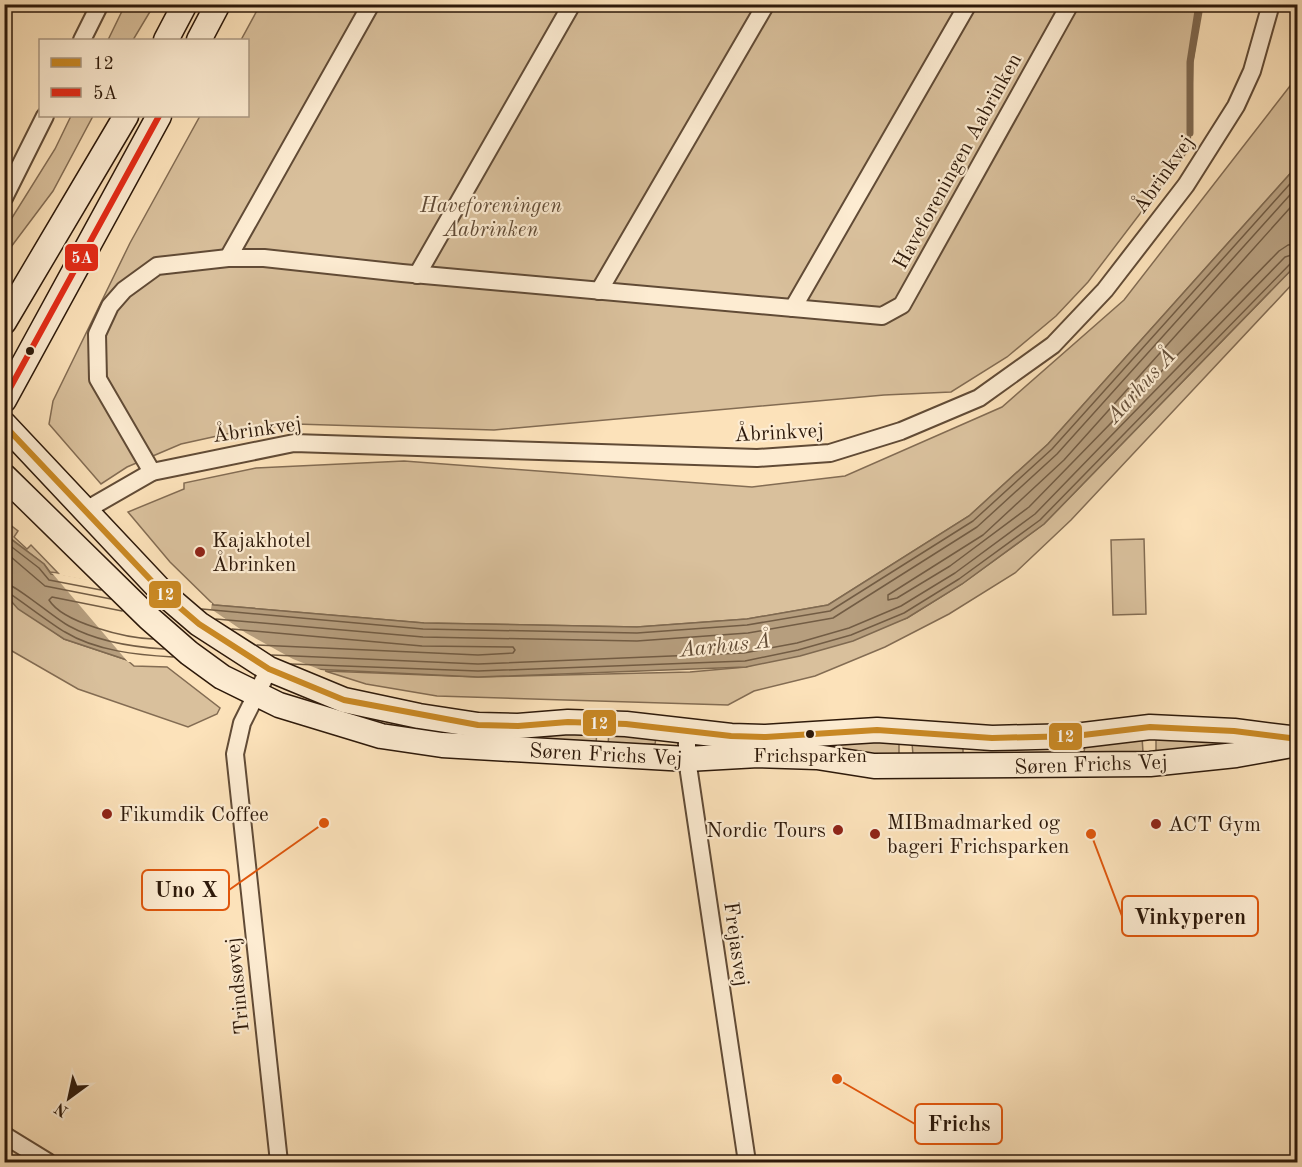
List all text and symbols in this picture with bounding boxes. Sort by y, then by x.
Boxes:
legend [39,39,249,117]
street label: Haveforeningen Aabrinken [890,50,1026,273]
text: 12 [93,55,114,73]
text: 5A [93,85,117,103]
street label: Åbrinkvej [1126,129,1199,218]
park label: Haveforeningen Aabrinken [419,196,562,241]
line badge: 5A [64,243,99,272]
text: 5A [71,251,93,267]
water label: Aarhus Å [1099,342,1180,429]
unlabelled marker [24,345,36,357]
street label: Åbrinkvej [211,409,303,447]
street label: Åbrinkvej [733,416,824,446]
place label: Kajakhotel Åbrinken [212,531,311,576]
marker: Kajakhotel Åbrinken [193,545,207,559]
line badge: 12 [148,580,182,609]
text: 12 [156,588,174,604]
water label: Aarhus Å [677,626,772,662]
line badge: 12 [582,709,617,737]
text: 12 [590,717,608,733]
line badge: 12 [1048,722,1083,751]
marker: Frichsparken [804,728,816,740]
text: 12 [1056,730,1074,746]
street label: Søren Frichs Vej [529,741,683,770]
place label: Frichsparken [753,747,867,767]
street label: Søren Frichs Vej [1014,752,1168,779]
place label: Fikumdik Coffee [119,805,269,826]
marker: Fikumdik Coffee [100,807,114,821]
place label: MIBmadmarked og bageri Frichsparken [887,813,1069,858]
place label: ACT Gym [1168,815,1261,836]
marker: ACT Gym [1149,817,1163,831]
place label: Nordic Tours [706,821,826,842]
marker: Nordic Tours [831,823,845,837]
marker: MIBmadmarked og bageri Frichsparken [868,827,882,841]
callout: Uno X [142,870,229,910]
text: Uno X [154,880,218,902]
callout: Vinkyperen [1122,896,1258,936]
street label: Frejasvej [719,901,752,988]
text: Vinkyperen [1134,907,1246,929]
street label: Trindsøvej [223,936,254,1035]
north arrow [39,1068,99,1128]
text: N [52,1098,71,1119]
callout: Frichs [915,1104,1002,1144]
text: Frichs [928,1114,990,1136]

